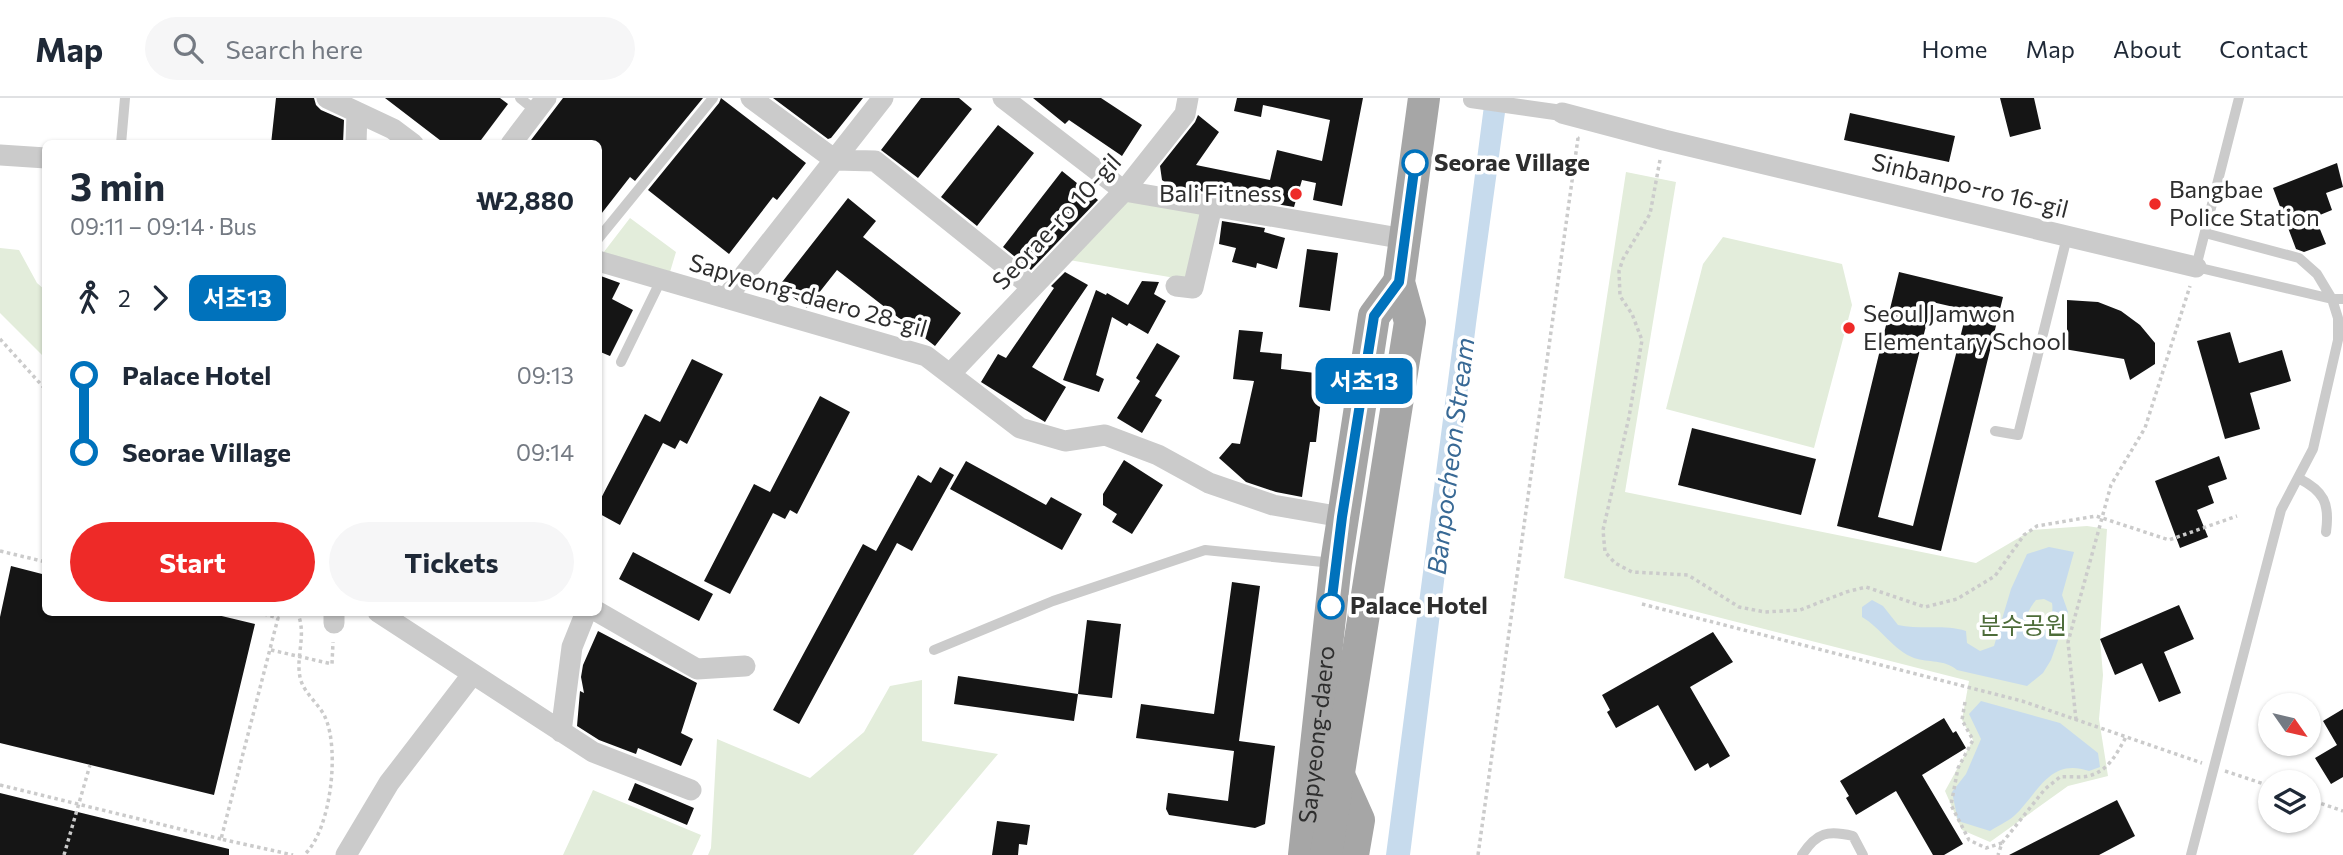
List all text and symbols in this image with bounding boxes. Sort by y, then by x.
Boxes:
search box [145,17,635,80]
text: Map [35,28,103,69]
icon: search [169,29,207,67]
text: Search here [225,33,363,64]
text: Home [1922,34,1988,63]
text: Map [2026,34,2075,63]
text: About [2113,34,2181,63]
text: Contact [2219,34,2308,63]
street label: Sinbanpo-ro 16-gil [1869,146,2072,223]
street label: Seorae-ro 10-gil [986,147,1126,295]
place label: Seorae Village [1434,147,1590,176]
marker: Seorae Village [1402,150,1428,176]
text: 3 min [70,162,165,209]
place label: Bangbae Police Station [2169,174,2320,231]
place label: Bali Fitness [1159,178,1282,207]
text: ₩2,880 [476,184,574,215]
marker: Bali Fitness [1288,186,1304,202]
marker: Bangbae Police Station [2147,196,2163,212]
text: 09:11 – 09:14 · Bus [70,212,257,240]
street label: Sapyeong-daero 28-gil [686,247,931,342]
icon: walk [70,279,108,317]
icon: forward [141,279,179,317]
text: 서초13 [203,283,272,312]
text: 2 [118,284,131,312]
place label: Seoul Jamwon Elementary School [1863,298,2067,355]
marker: Seoul Jamwon Elementary School [1841,320,1857,336]
water label: Banpocheon Stream [1420,335,1479,576]
line badge: 서초13 [1315,358,1413,404]
text: Palace Hotel [122,359,271,390]
text: 09:13 [517,361,574,389]
text: 서초13 [1329,366,1399,395]
text: Seorae Village [122,436,291,467]
text: 09:14 [516,438,574,466]
button: Start [70,522,315,602]
button: Tickets [329,522,574,602]
place label: Palace Hotel [1350,590,1488,619]
marker: Palace Hotel [1318,593,1344,619]
park label: 분수공원 [1979,610,2067,639]
street label: Sapyeong-daero [1292,644,1340,825]
north arrow [2258,693,2320,756]
map controls [2258,693,2321,833]
button: layers [2258,770,2321,833]

